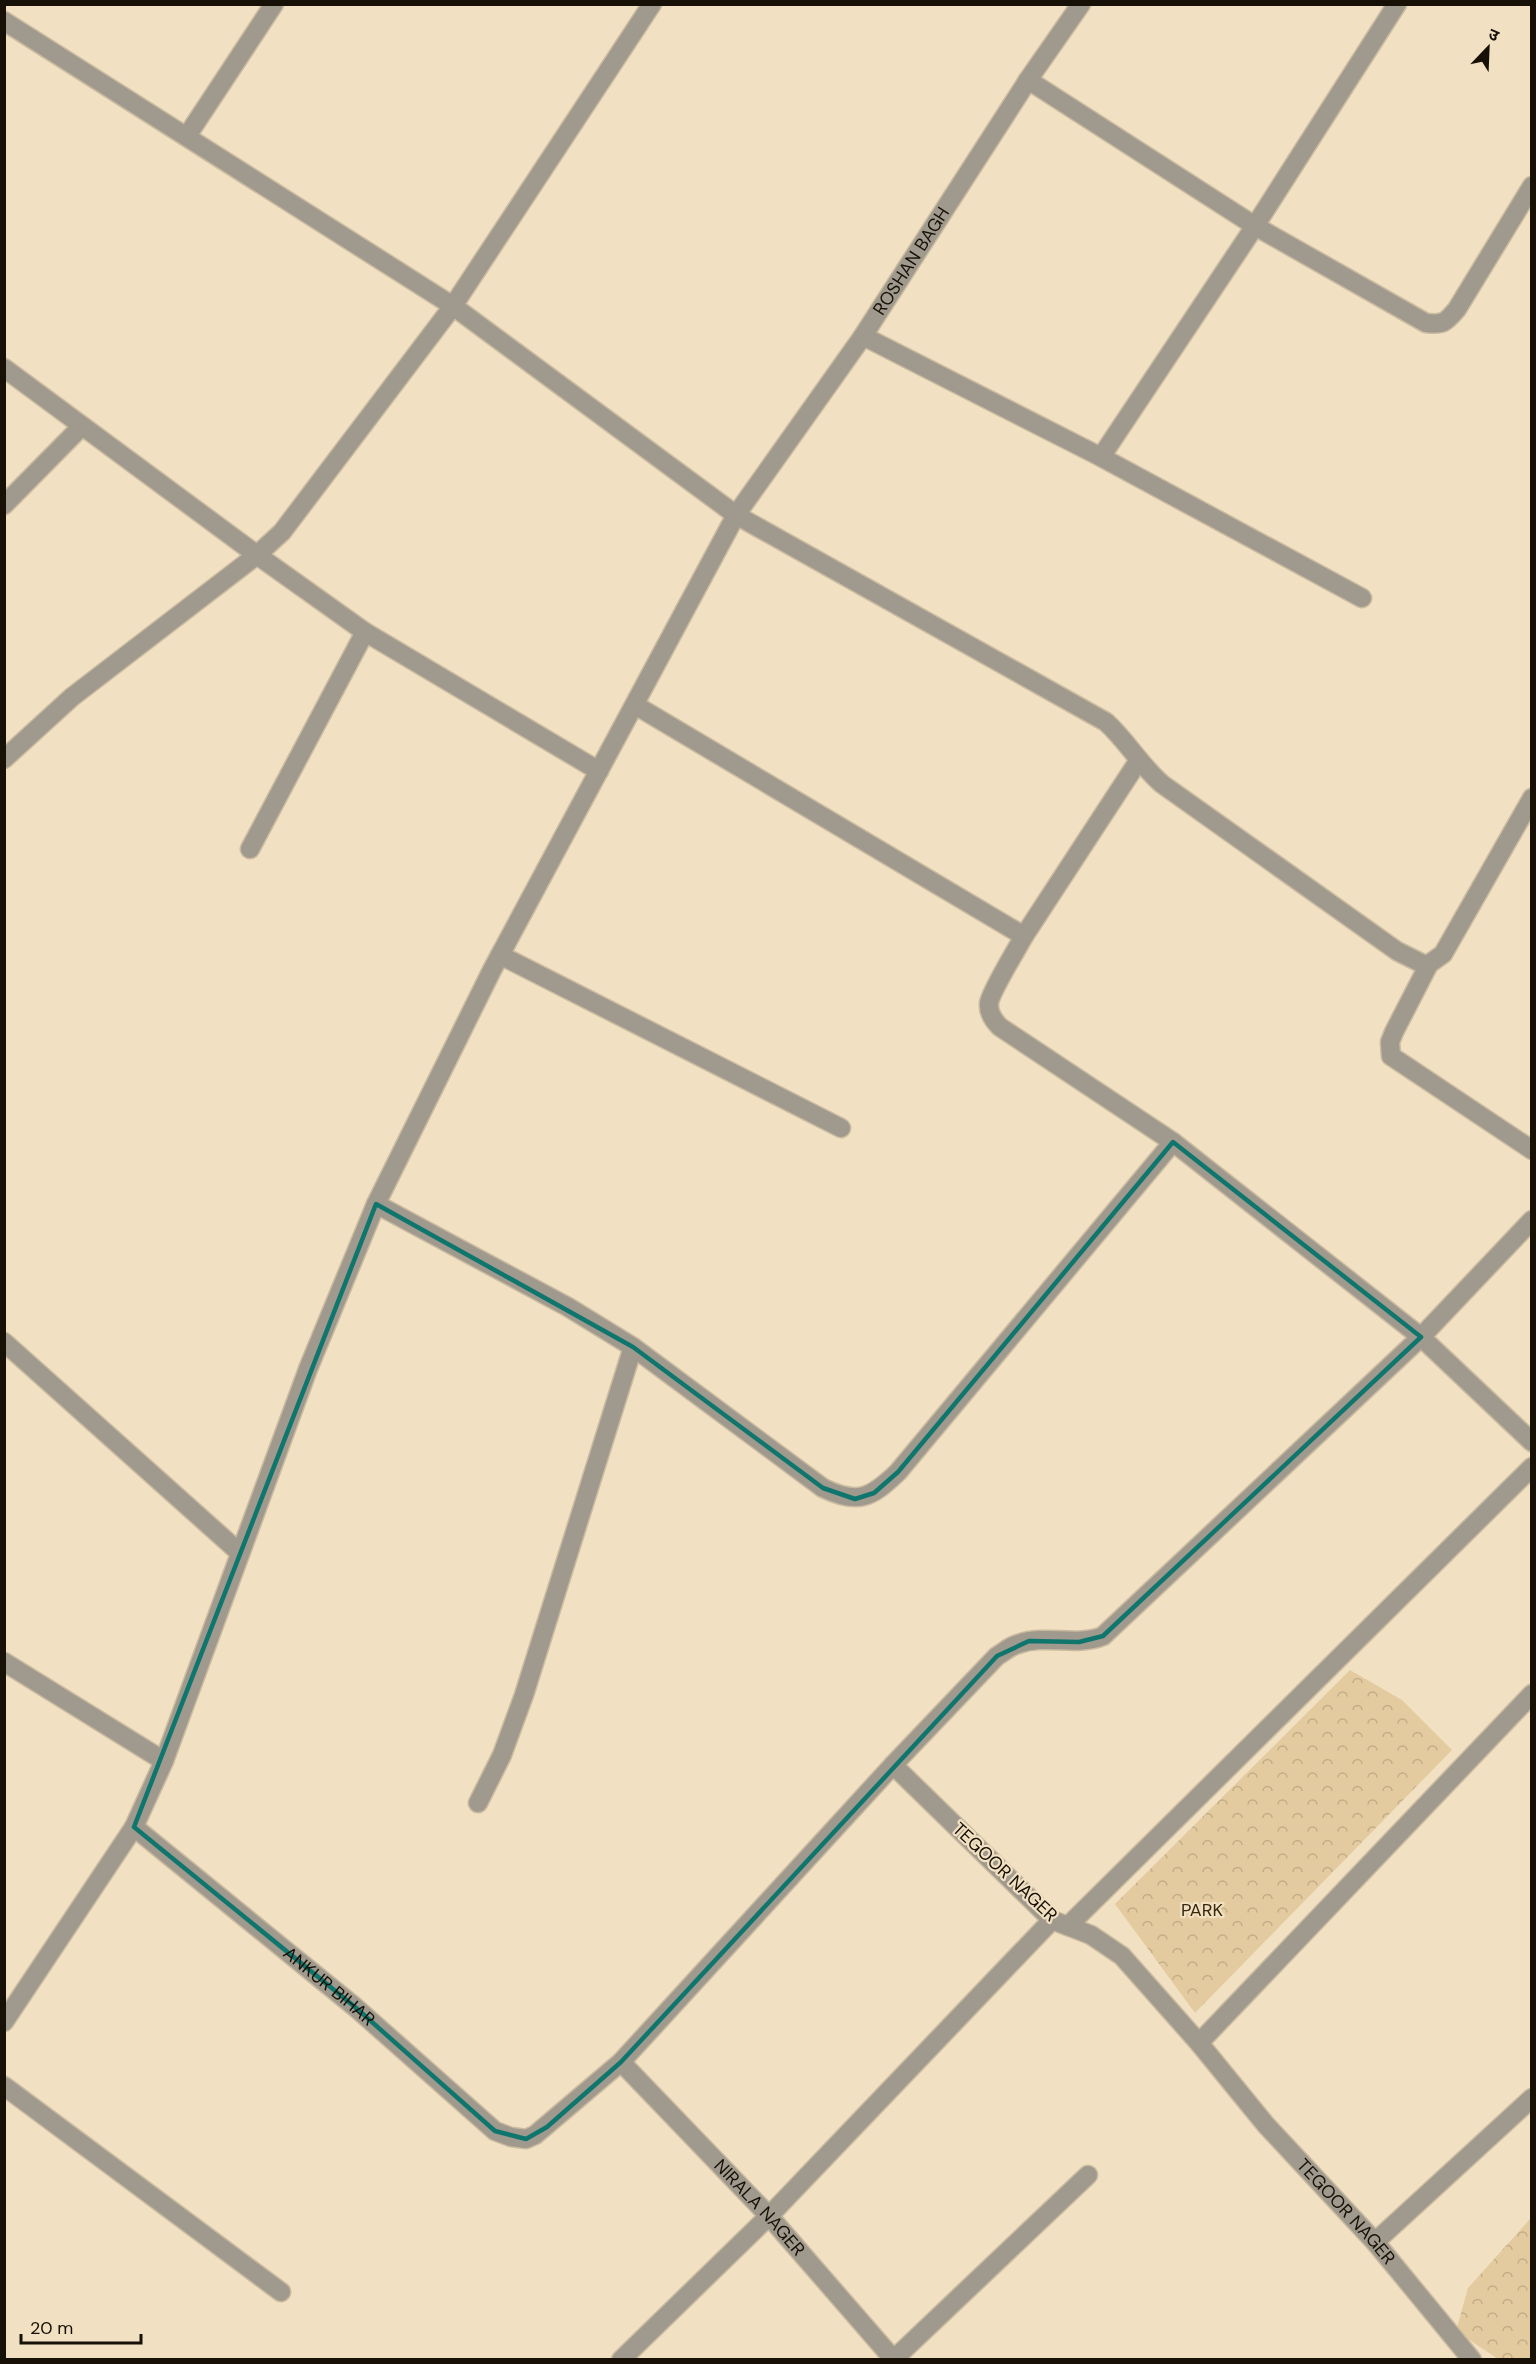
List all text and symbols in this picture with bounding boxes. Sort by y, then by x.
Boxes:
north arrow [1458,18,1518,78]
text: उ [1485,23,1503,46]
street label: ROSHAN BAGH [868,202,955,320]
street label: TEGOOR NAGER [947,1817,1063,1927]
park label: PARK [1181,1898,1223,1922]
street label: ANKUR BIHAR [278,1941,380,2031]
street label: NIRALA NAGER [709,2154,810,2261]
street label: TEGOOR NAGER [1291,2154,1401,2270]
scale bar [21,2307,141,2345]
text: 20 m [30,2316,73,2340]

